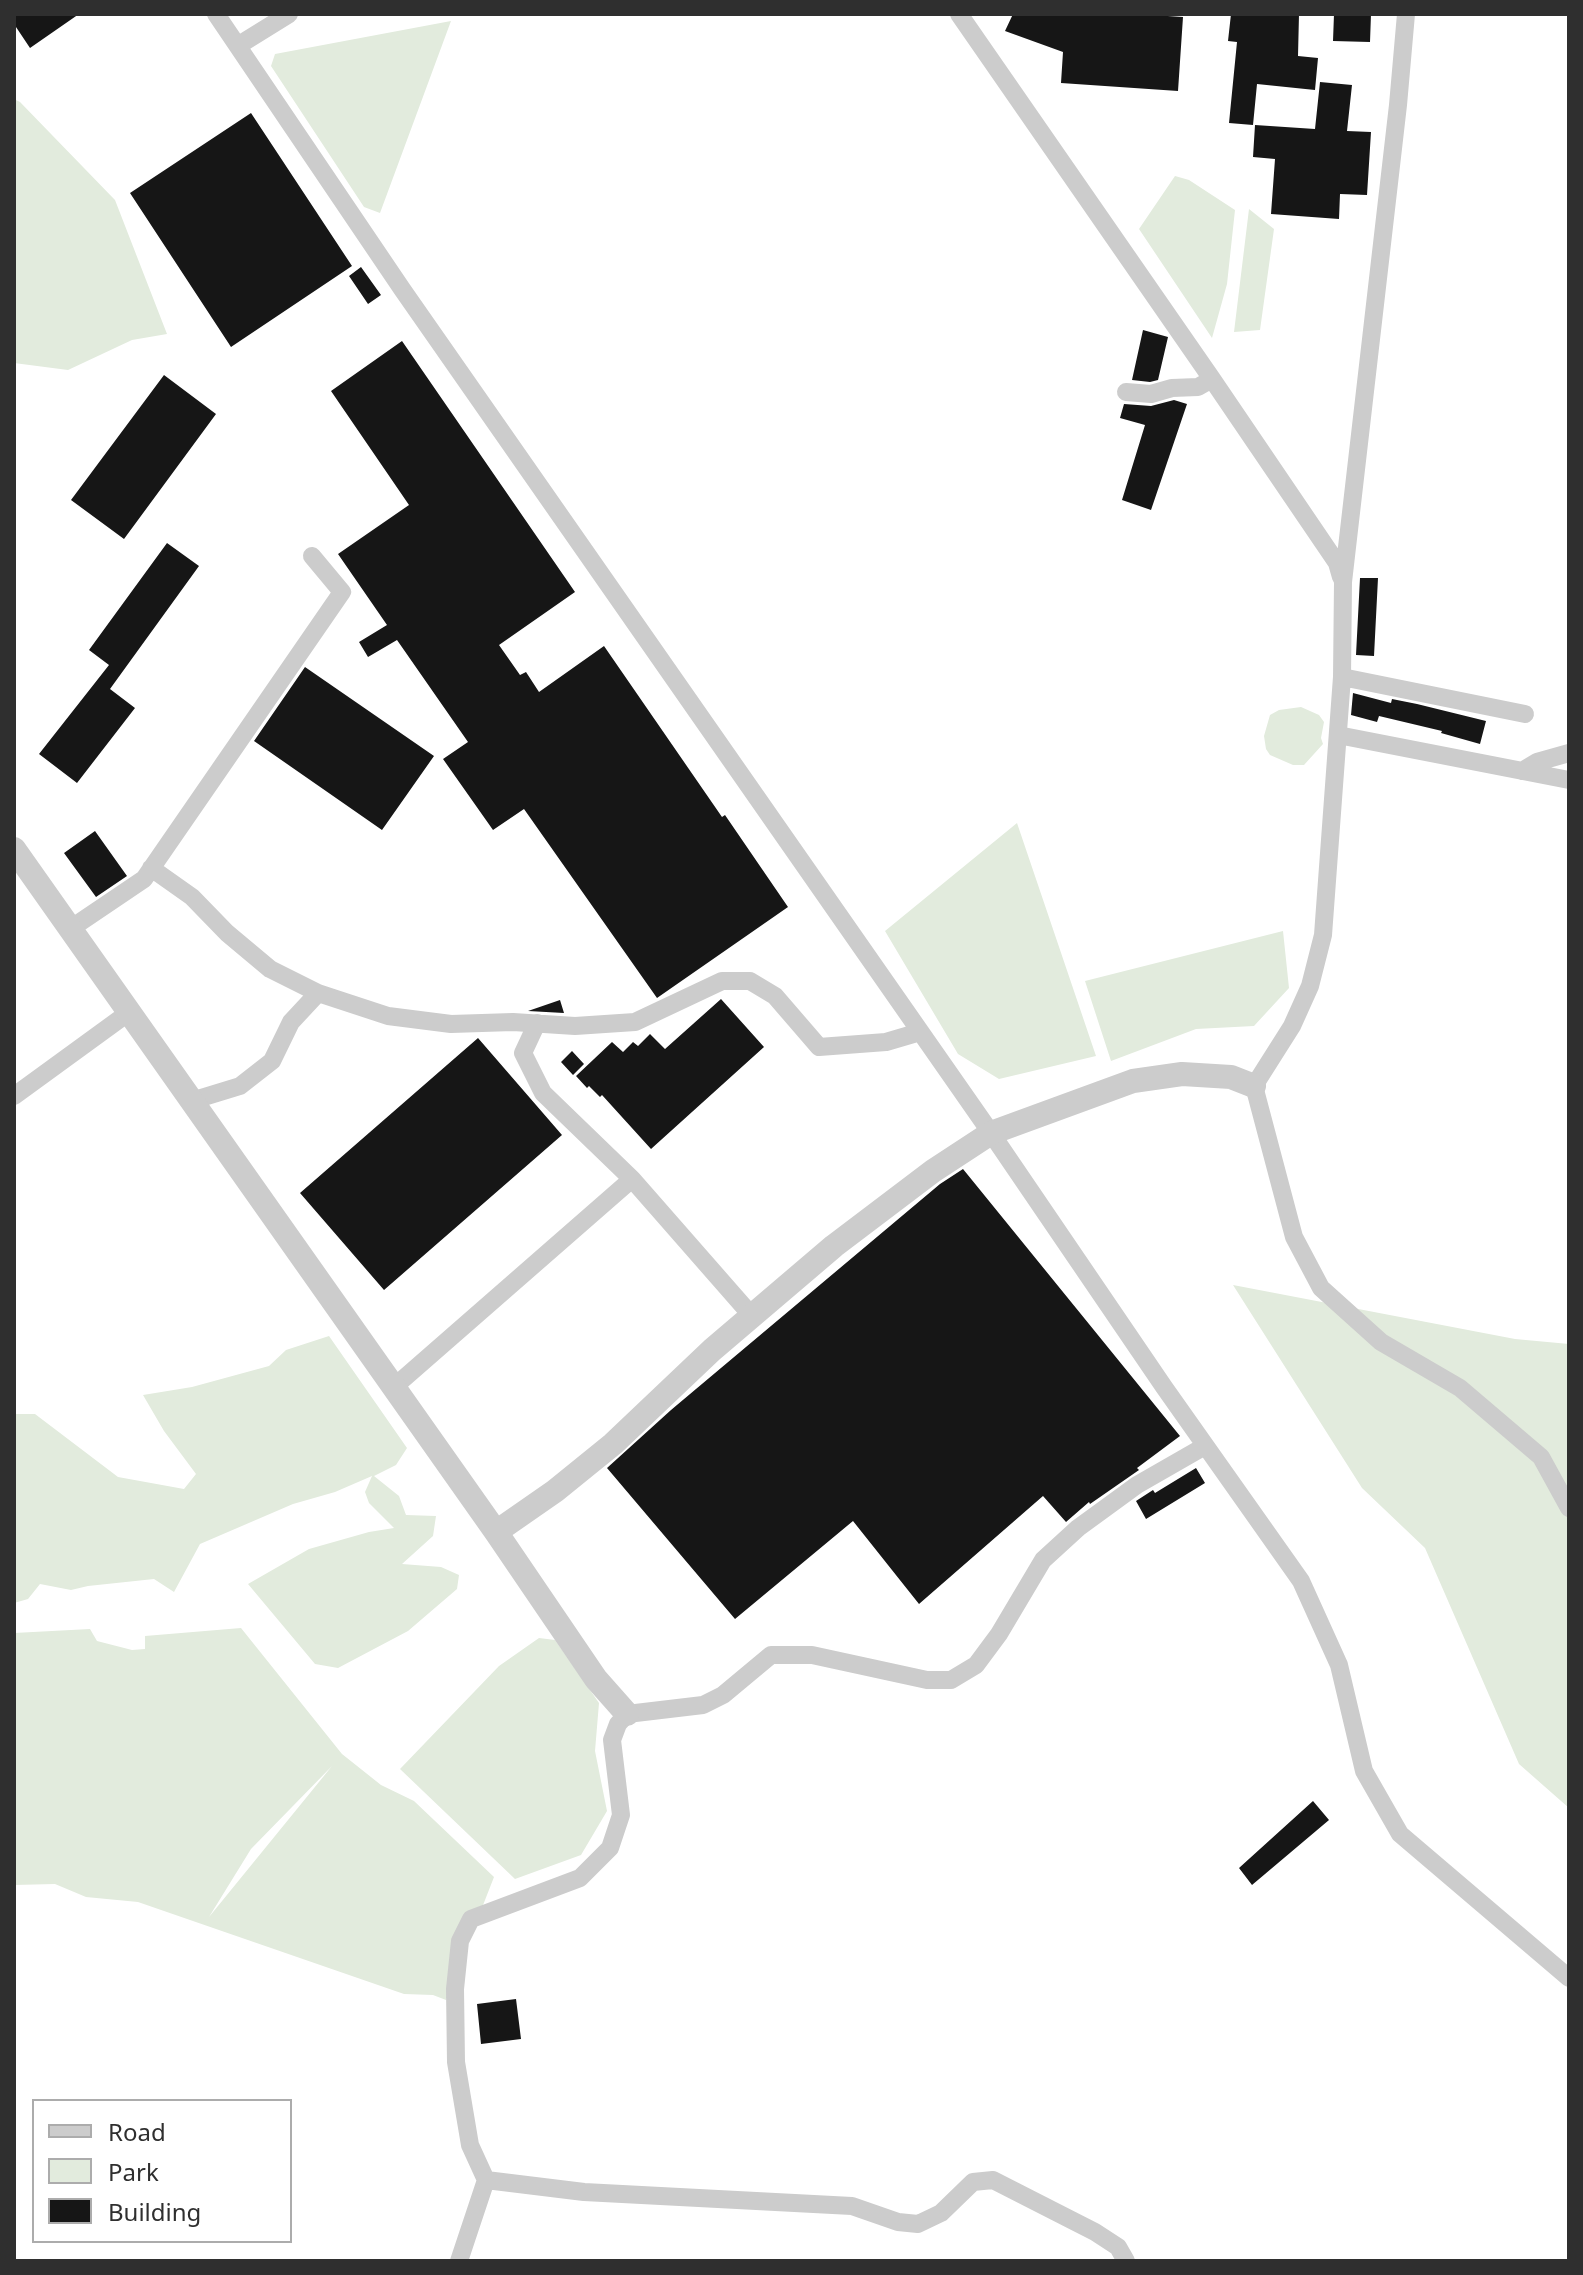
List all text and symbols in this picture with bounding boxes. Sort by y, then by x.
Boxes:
legend [32,2099,292,2243]
text: Road [108,2115,166,2148]
text: Park [108,2155,159,2188]
text: Building [108,2195,201,2228]

